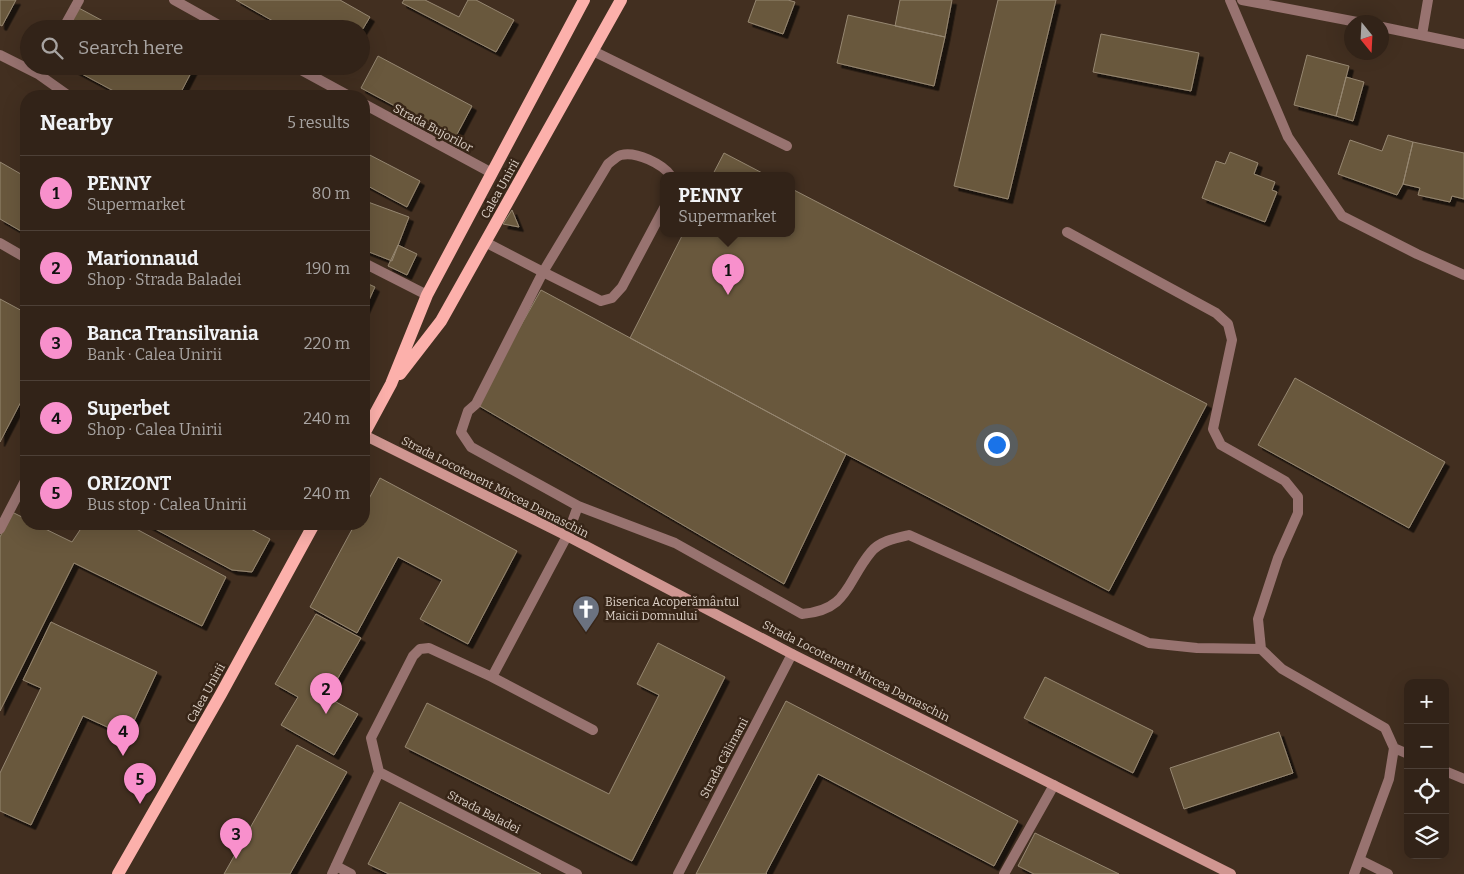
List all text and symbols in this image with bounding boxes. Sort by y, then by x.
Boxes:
north arrow [1344,15,1389,60]
search box [20,20,370,75]
icon: search [38,34,66,62]
text: Search here [78,36,183,59]
street label: Strada Bujorilor [391,101,476,155]
text: Nearby [40,110,113,136]
text: 5 results [287,113,350,132]
street label: Calea Unirii [478,157,522,221]
text: PENNY [87,172,151,195]
popup [660,172,795,237]
text: 1 [53,184,59,203]
text: 80 m [312,184,350,203]
text: PENNY [678,184,743,207]
text: Supermarket [87,195,185,214]
text: Supermarket [678,207,777,226]
text: Marionnaud [87,247,198,270]
pin: 1 [712,254,744,295]
text: 2 [51,259,61,278]
text: 190 m [305,259,350,278]
text: Shop · Strada Baladei [87,270,242,289]
text: Banca Transilvania [87,322,259,345]
text: 3 [51,334,61,353]
text: 220 m [304,334,350,353]
text: Bank · Calea Unirii [87,345,222,364]
text: Superbet [87,397,170,420]
text: 4 [51,409,61,428]
text: 240 m [303,409,350,428]
text: Shop · Calea Unirii [87,420,222,439]
your location [984,432,1010,458]
street label: Strada Locotenent Mircea Damaschin [399,433,591,541]
text: ORIZONT [87,472,172,495]
text: 5 [52,484,60,503]
text: 240 m [303,484,350,503]
text: Bus stop · Calea Unirii [87,495,247,514]
church icon: Biserica Acoperământul Maicii Domnului [571,594,601,633]
place label: Biserica Acoperământul Maicii Domnului [605,595,740,623]
street label: Strada Locotenent Mircea Damaschin [760,617,952,725]
street label: Calea Unirii [184,661,228,725]
pin: 2 [310,673,342,714]
map controls [1404,679,1449,859]
button: + [1404,679,1449,724]
pin: 4 [107,715,139,756]
street label: Strada Călimani [697,715,751,801]
button: − [1404,724,1449,769]
pin: 5 [124,763,156,804]
button: locate [1404,769,1449,814]
street label: Strada Baladei [445,788,523,837]
button: layers [1404,814,1449,859]
pin: 3 [220,818,252,859]

